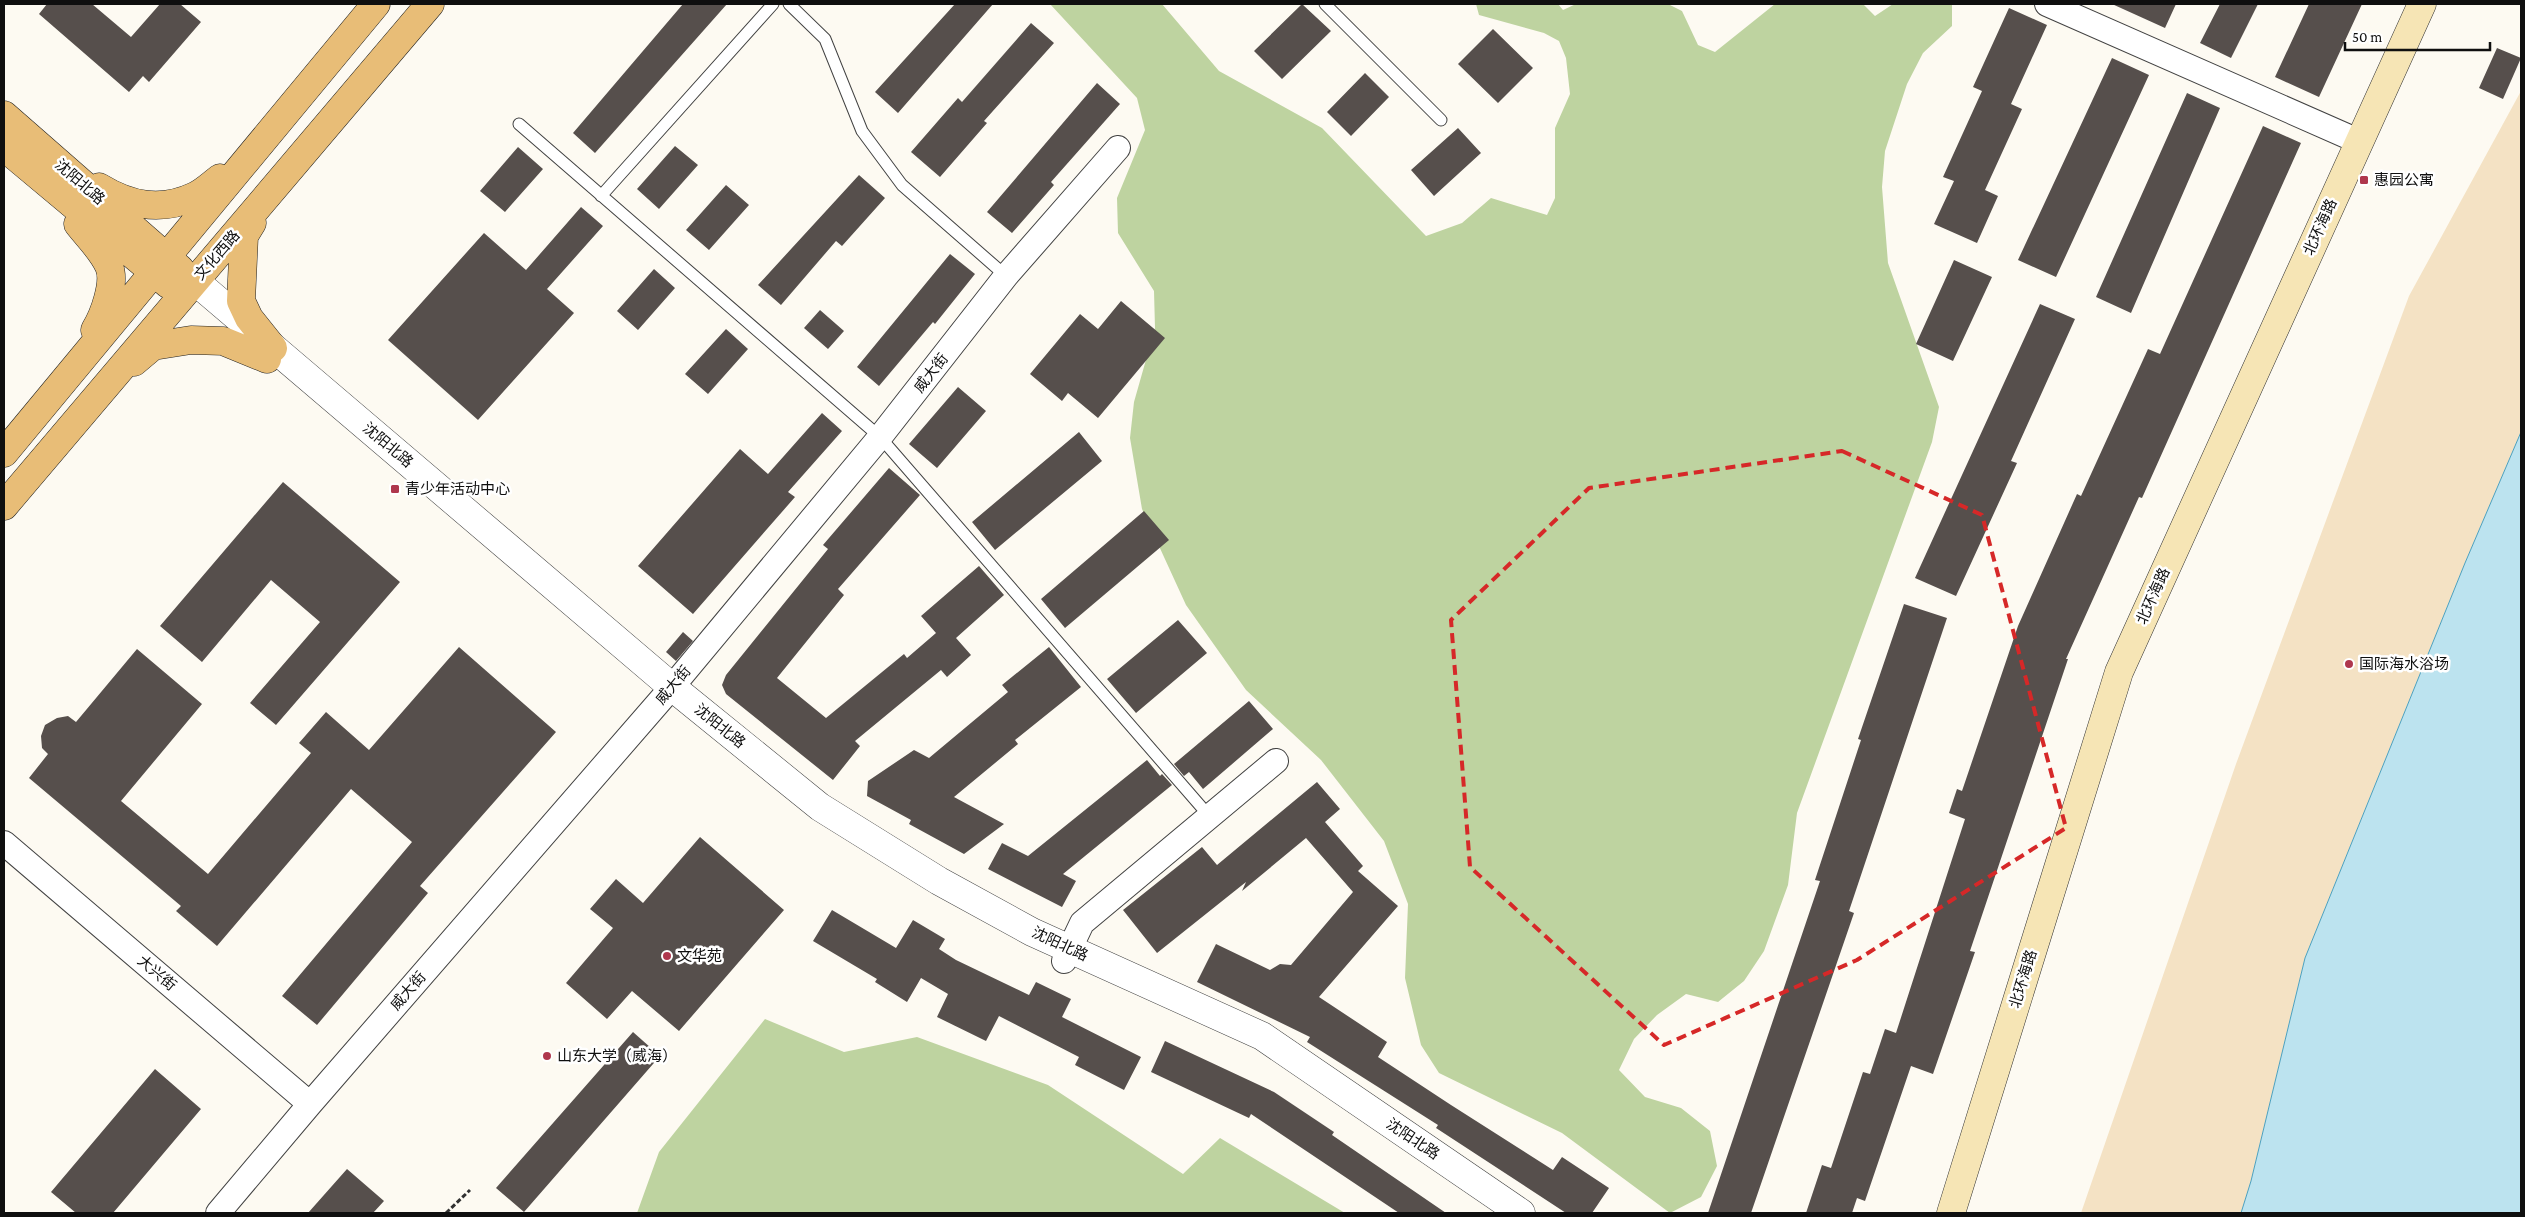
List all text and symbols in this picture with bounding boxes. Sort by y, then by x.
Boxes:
scale bar [2345,20,2490,52]
text: 50 m [2352,29,2382,45]
street label: 沈阳北路 [52,156,109,208]
place label: 惠园公寓 [2374,172,2434,188]
marker: 惠园公寓 [2358,174,2370,186]
street label: 北环海路 [2300,196,2340,258]
street label: 文化西路 [191,226,243,283]
street label: 威大街 [910,350,951,396]
street label: 沈阳北路 [360,419,417,470]
place label: 青少年活动中心 [405,481,510,497]
marker: 青少年活动中心 [389,483,401,495]
street label: 北环海路 [2133,565,2173,627]
place label: 国际海水浴场 [2359,656,2449,672]
marker: 国际海水浴场 [2343,658,2355,670]
street label: 威大街 [652,662,694,707]
street label: 沈阳北路 [692,700,749,751]
street label: 沈阳北路 [1029,923,1091,964]
place label: 文华苑 [677,947,722,964]
street label: 北环海路 [2006,948,2039,1010]
marker: 文华苑 [661,950,673,962]
street label: 大兴街 [135,952,179,994]
street label: 威大街 [386,968,429,1013]
place label: 山东大学（威海） [557,1047,677,1064]
marker: 山东大学（威海） [541,1050,553,1062]
street label: 沈阳北路 [1384,1115,1443,1162]

